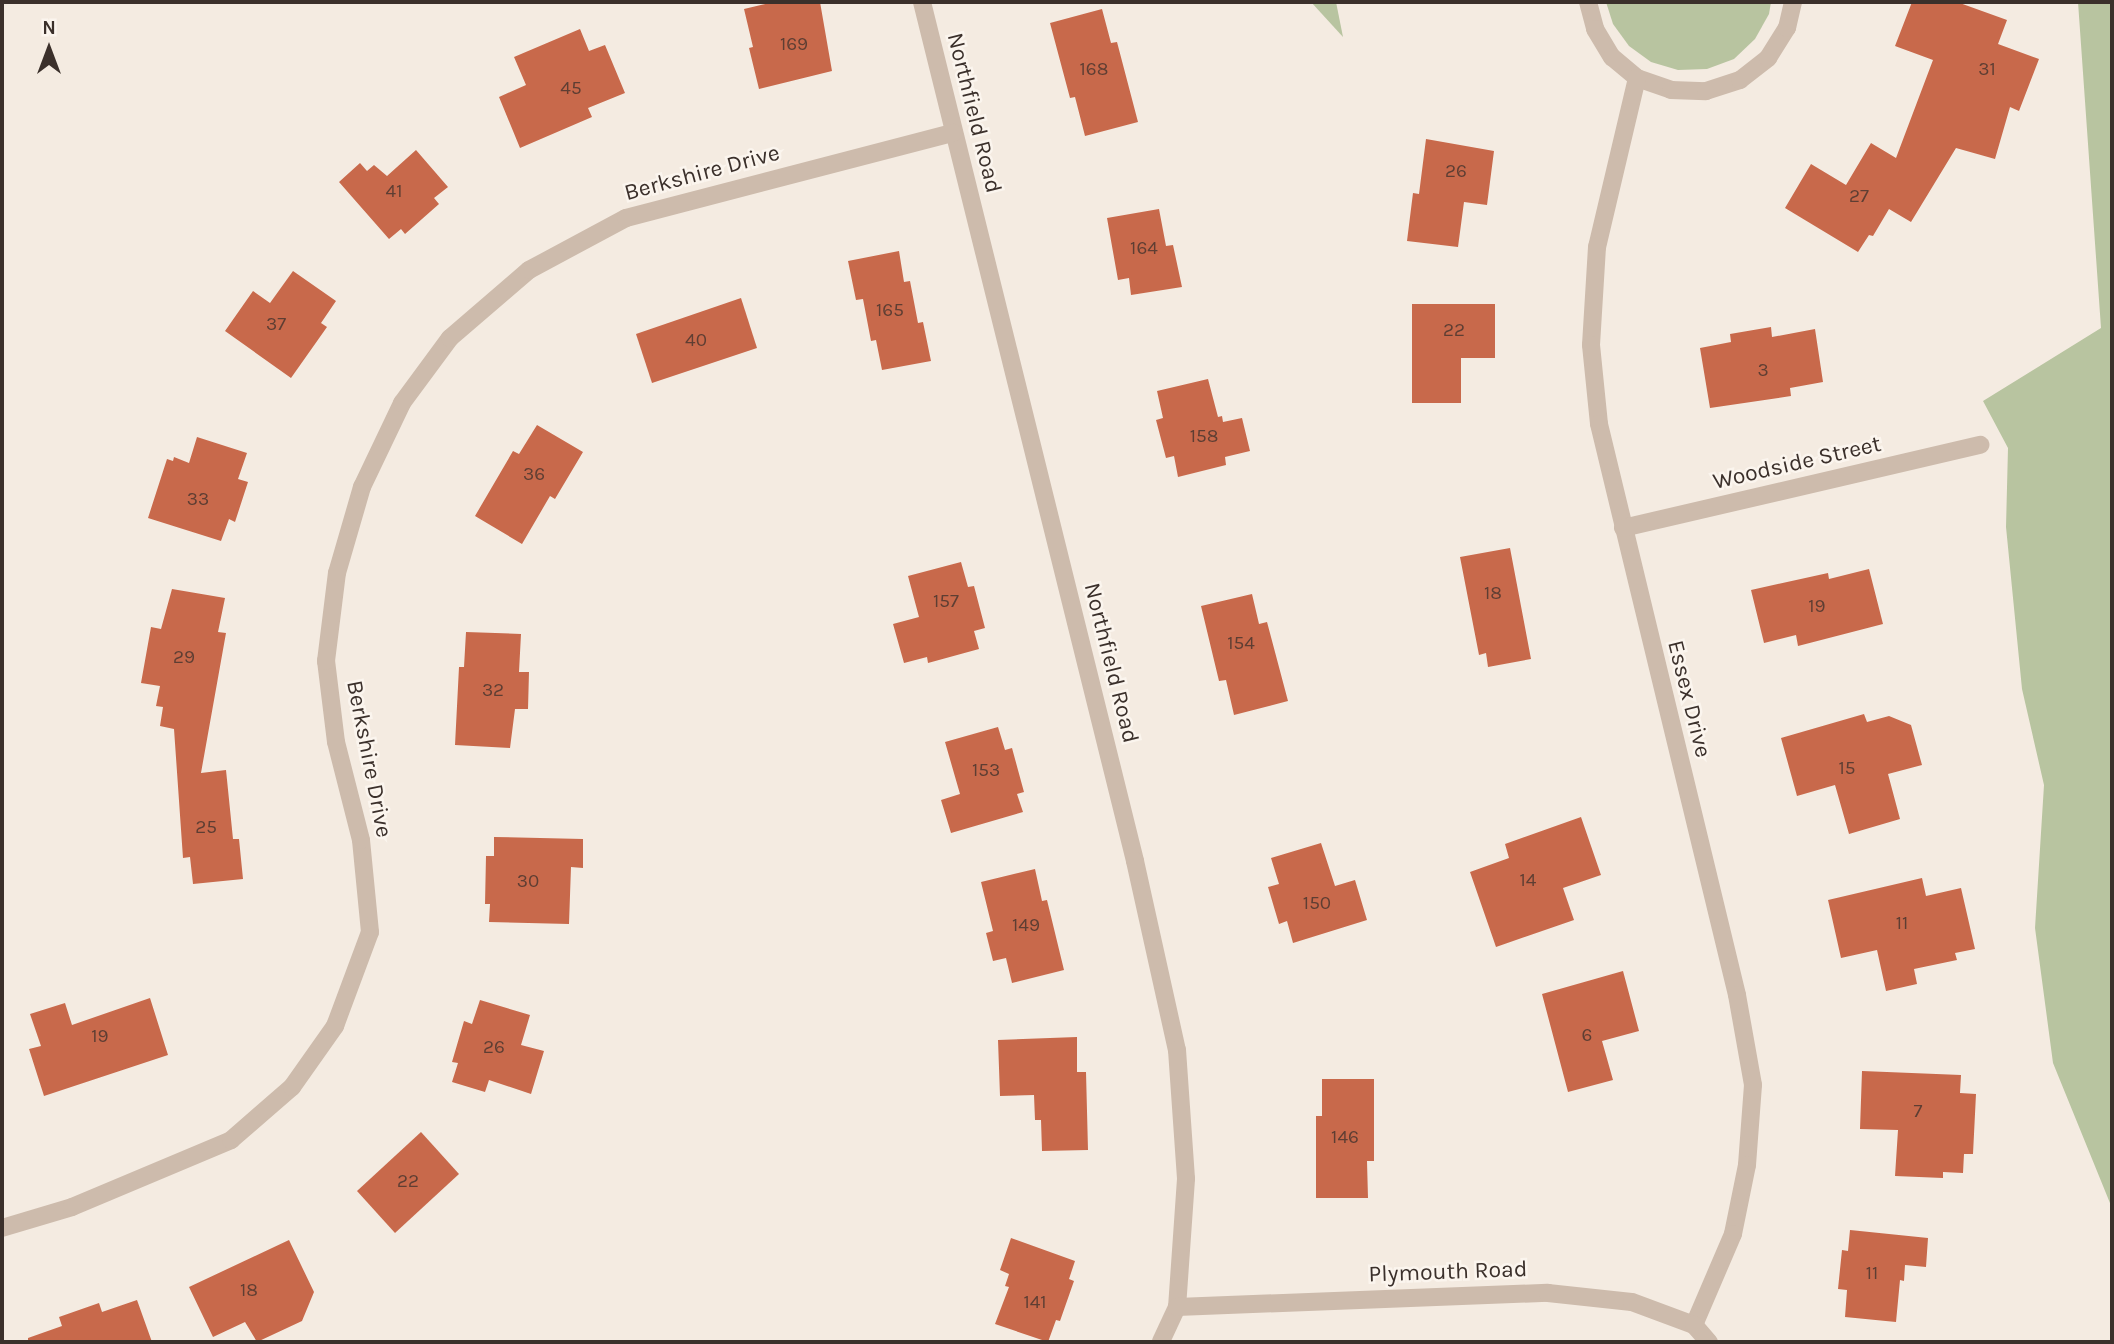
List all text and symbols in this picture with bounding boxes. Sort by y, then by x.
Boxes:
north arrow [14,14,84,84]
text: N [42,17,56,39]
street label: Northfield Road [941,30,1007,196]
house number: 169 [780,34,808,56]
house number: 168 [1080,59,1108,81]
house number: 31 [1978,59,1996,81]
house number: 45 [560,78,582,100]
street label: Berkshire Drive [621,139,783,207]
house number: 26 [1445,161,1467,183]
house number: 41 [386,181,402,203]
house number: 27 [1849,186,1869,208]
house number: 164 [1130,238,1158,260]
house number: 165 [876,300,904,322]
house number: 37 [266,314,286,336]
house number: 22 [1443,320,1465,342]
house number: 40 [685,330,707,352]
house number: 3 [1757,360,1769,382]
house number: 158 [1190,426,1218,448]
street label: Woodside Street [1710,430,1884,496]
house number: 36 [523,464,545,486]
house number: 33 [187,489,209,511]
street label: Northfield Road [1078,580,1144,746]
house number: 18 [1484,583,1502,605]
house number: 157 [933,591,959,613]
house number: 19 [1808,596,1826,618]
house number: 154 [1227,633,1255,655]
street label: Essex Drive [1661,638,1717,760]
house number: 29 [173,647,195,669]
street label: Berkshire Drive [340,678,398,840]
house number: 32 [482,680,504,702]
house number: 15 [1838,758,1856,780]
house number: 153 [972,760,1000,782]
house number: 25 [195,817,217,839]
house number: 14 [1520,870,1536,892]
house number: 30 [517,871,539,893]
house number: 150 [1303,893,1331,915]
house number: 11 [1896,913,1908,935]
house number: 149 [1012,915,1040,937]
house number: 6 [1582,1025,1592,1047]
house number: 19 [91,1026,109,1048]
house number: 26 [483,1037,505,1059]
house number: 7 [1914,1101,1922,1123]
house number: 146 [1331,1127,1359,1149]
house number: 22 [397,1171,419,1193]
street label: Plymouth Road [1368,1255,1528,1289]
house number: 11 [1866,1263,1878,1285]
house number: 18 [240,1280,258,1302]
house number: 141 [1023,1292,1047,1314]

